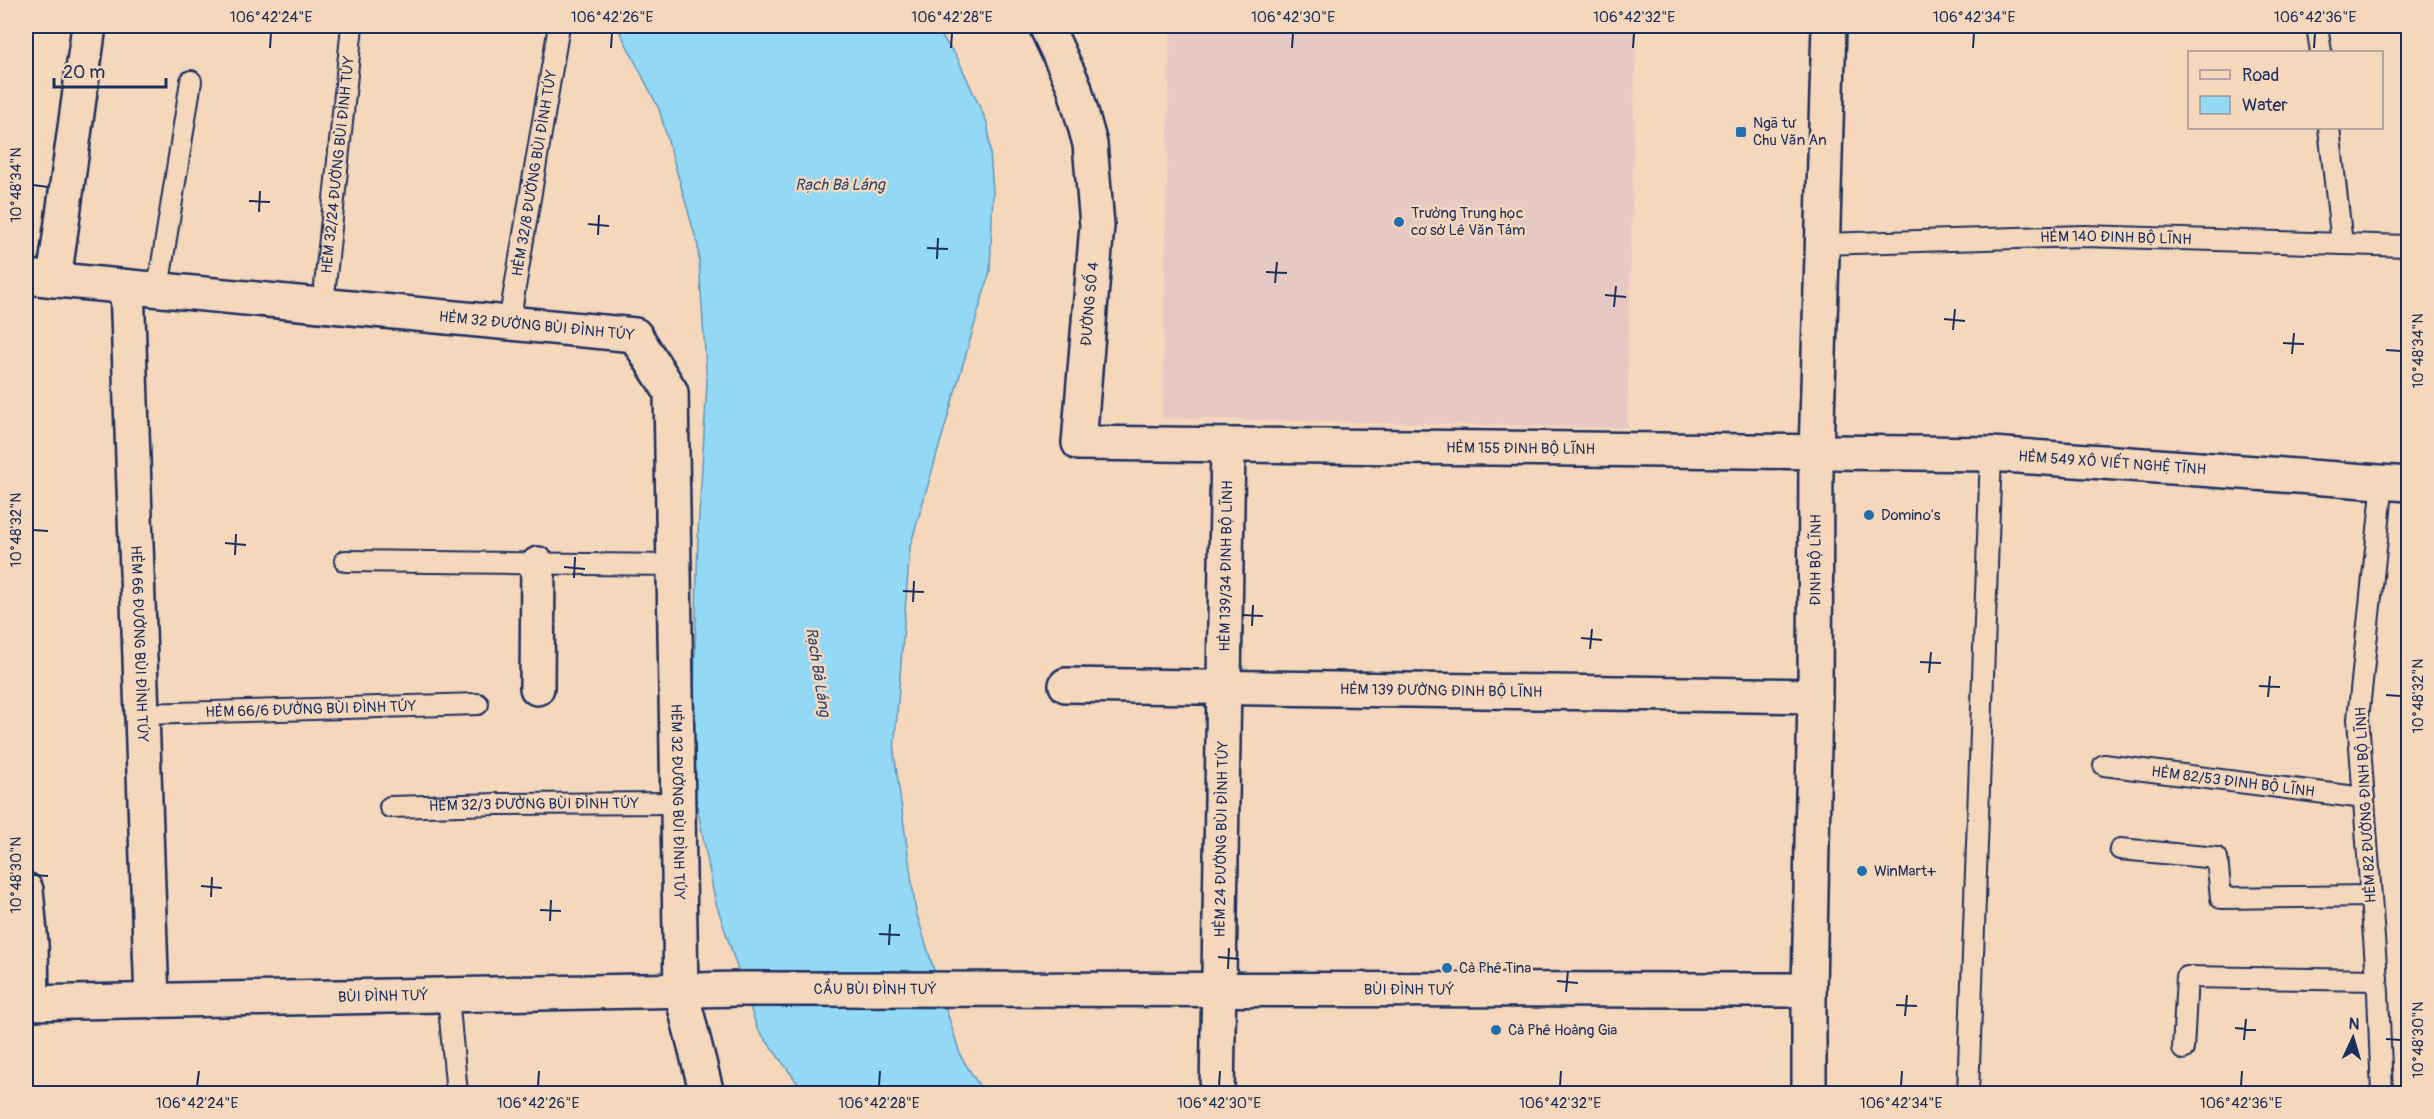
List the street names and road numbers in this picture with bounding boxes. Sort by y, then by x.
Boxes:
street label: HẺM 32/24 ĐƯỜNG BÙI ĐÌNH TÚY [317,55,358,275]
street label: HẺM 32/8 ĐƯỜNG BÙI ĐÌNH TÚY [508,68,561,278]
street label: HẺM 140 ĐINH BỘ LĨNH [2040,226,2192,249]
street label: ĐƯỜNG SỐ 4 [1075,261,1103,347]
street label: HẺM 32 ĐƯỜNG BÙI ĐÌNH TÚY [438,307,636,344]
street label: HẺM 155 ĐINH BỘ LĨNH [1446,438,1595,459]
street label: HẺM 549 XÔ VIẾT NGHỆ TĨNH [2018,446,2207,479]
street label: HẺM 139/34 ĐINH BỘ LĨNH [1215,480,1237,652]
street label: ĐINH BỘ LĨNH [1806,514,1825,606]
street label: HẺM 66 ĐƯỜNG BÙI ĐÌNH TÚY [127,545,152,743]
street label: HẺM 139 ĐƯỜNG ĐINH BỘ LĨNH [1340,680,1542,701]
street label: HẺM 66/6 ĐƯỜNG BÙI ĐÌNH TÚY [205,696,417,722]
street label: HẺM 32 ĐƯỜNG BÙI ĐÌNH TÚY [667,704,689,900]
street label: HẺM 82 ĐƯỜNG ĐINH BỘ LĨNH [2351,706,2381,904]
street label: HẺM 24 ĐƯỜNG BÙI ĐÌNH TÚY [1210,740,1232,937]
street label: HẺM 82/53 ĐINH BỘ LĨNH [2150,762,2316,801]
street label: HẺM 32/3 ĐƯỜNG BÙI ĐÌNH TÚY [429,794,639,815]
street label: CẦU BÙI ĐÌNH TUÝ [814,978,937,999]
street label: BÙI ĐÌNH TUÝ [1364,980,1454,999]
street label: BÙI ĐÌNH TUÝ [338,986,429,1006]

